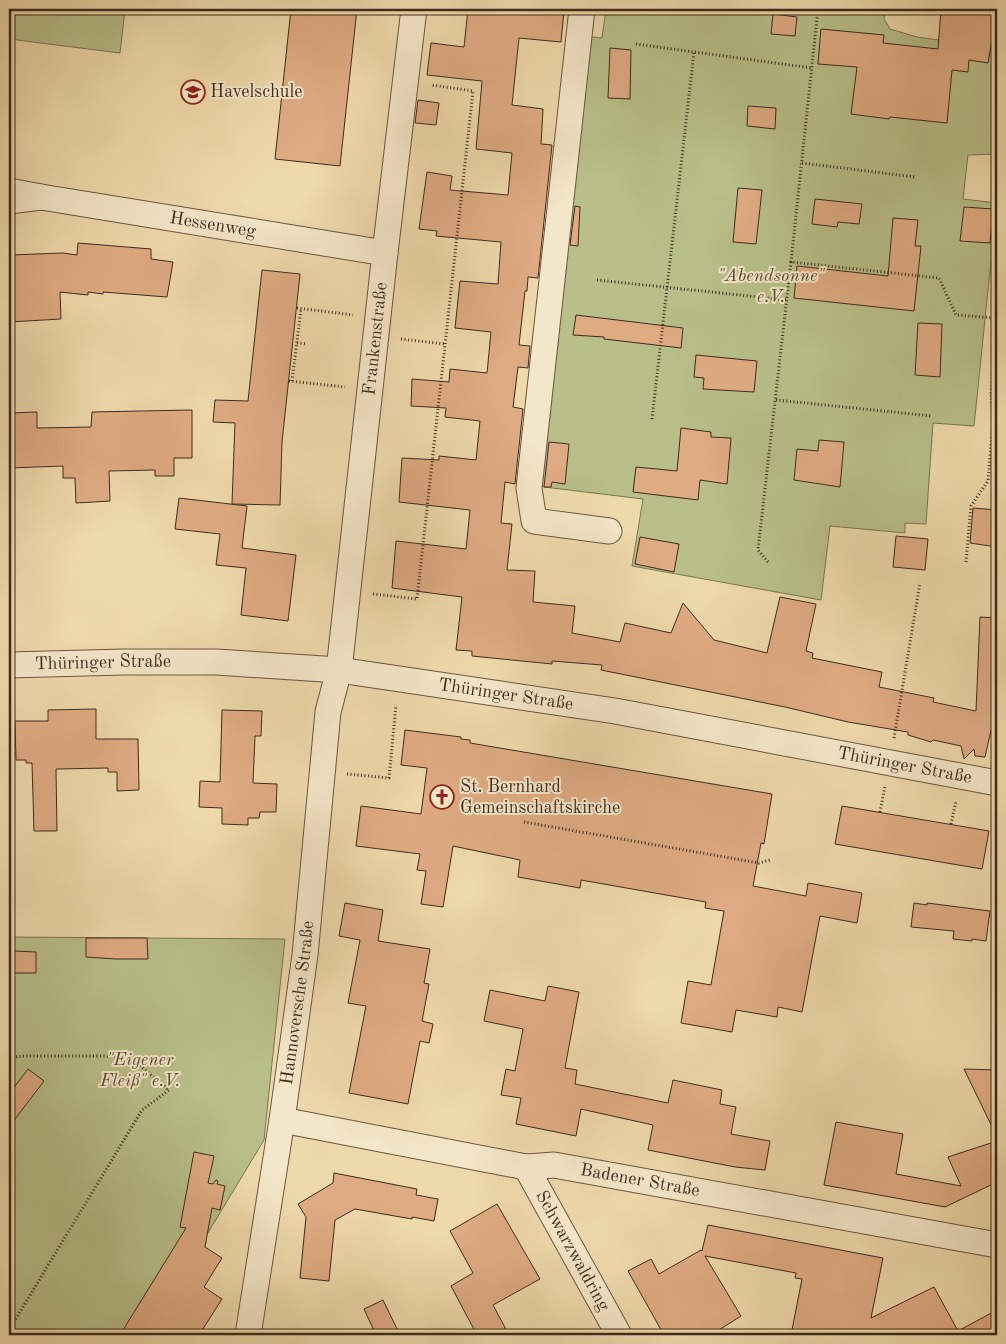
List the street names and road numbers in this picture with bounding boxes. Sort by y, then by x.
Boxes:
street label: Hessenweg [168,209,257,241]
street label: Frankenstraße [360,281,391,396]
street label: Thüringer Straße [35,653,171,673]
street label: Thüringer Straße [437,676,575,714]
street label: Thüringer Straße [836,744,973,787]
street label: Hannoversche Straße [278,920,317,1086]
street label: Badener Straße [579,1161,701,1200]
street label: Schwarzwaldring [532,1188,613,1315]

